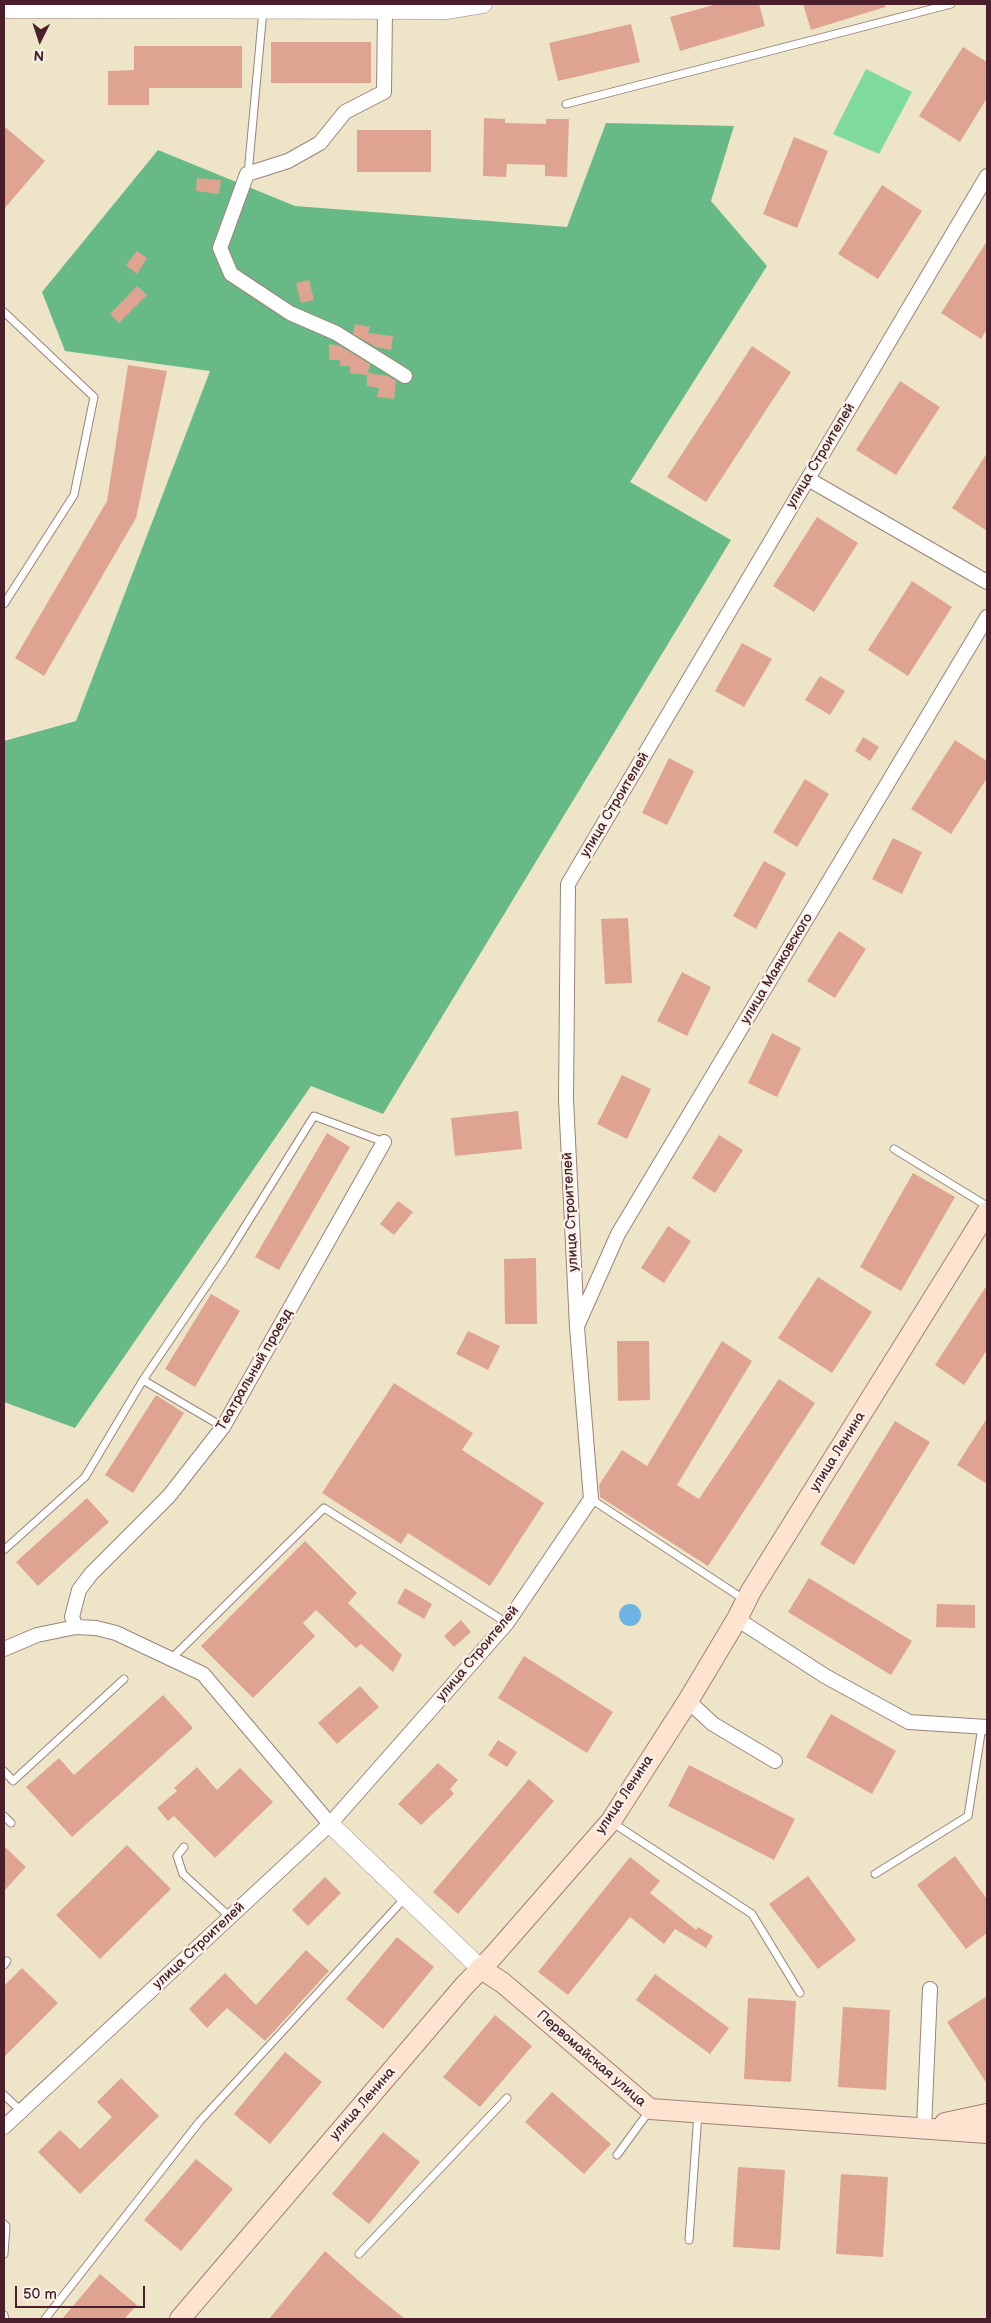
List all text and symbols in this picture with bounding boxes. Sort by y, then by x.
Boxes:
north arrow [15,15,65,65]
text: N [33,47,45,64]
street label: улица Строителей [783,400,859,512]
street label: улица Строителей [577,749,653,861]
street label: улица Маяковского [737,911,817,1027]
street label: улица Строителей [559,1152,583,1272]
street label: Театральный проезд [213,1306,297,1434]
street label: улица Ленина [807,1409,869,1495]
street label: улица Строителей [433,1603,523,1705]
street label: улица Ленина [593,1753,657,1837]
street label: улица Строителей [150,1899,248,1993]
street label: Первомайская улица [533,2007,649,2111]
street label: улица Ленина [327,2064,399,2144]
scale bar [18,2276,148,2308]
text: 50 m [23,2285,57,2304]

